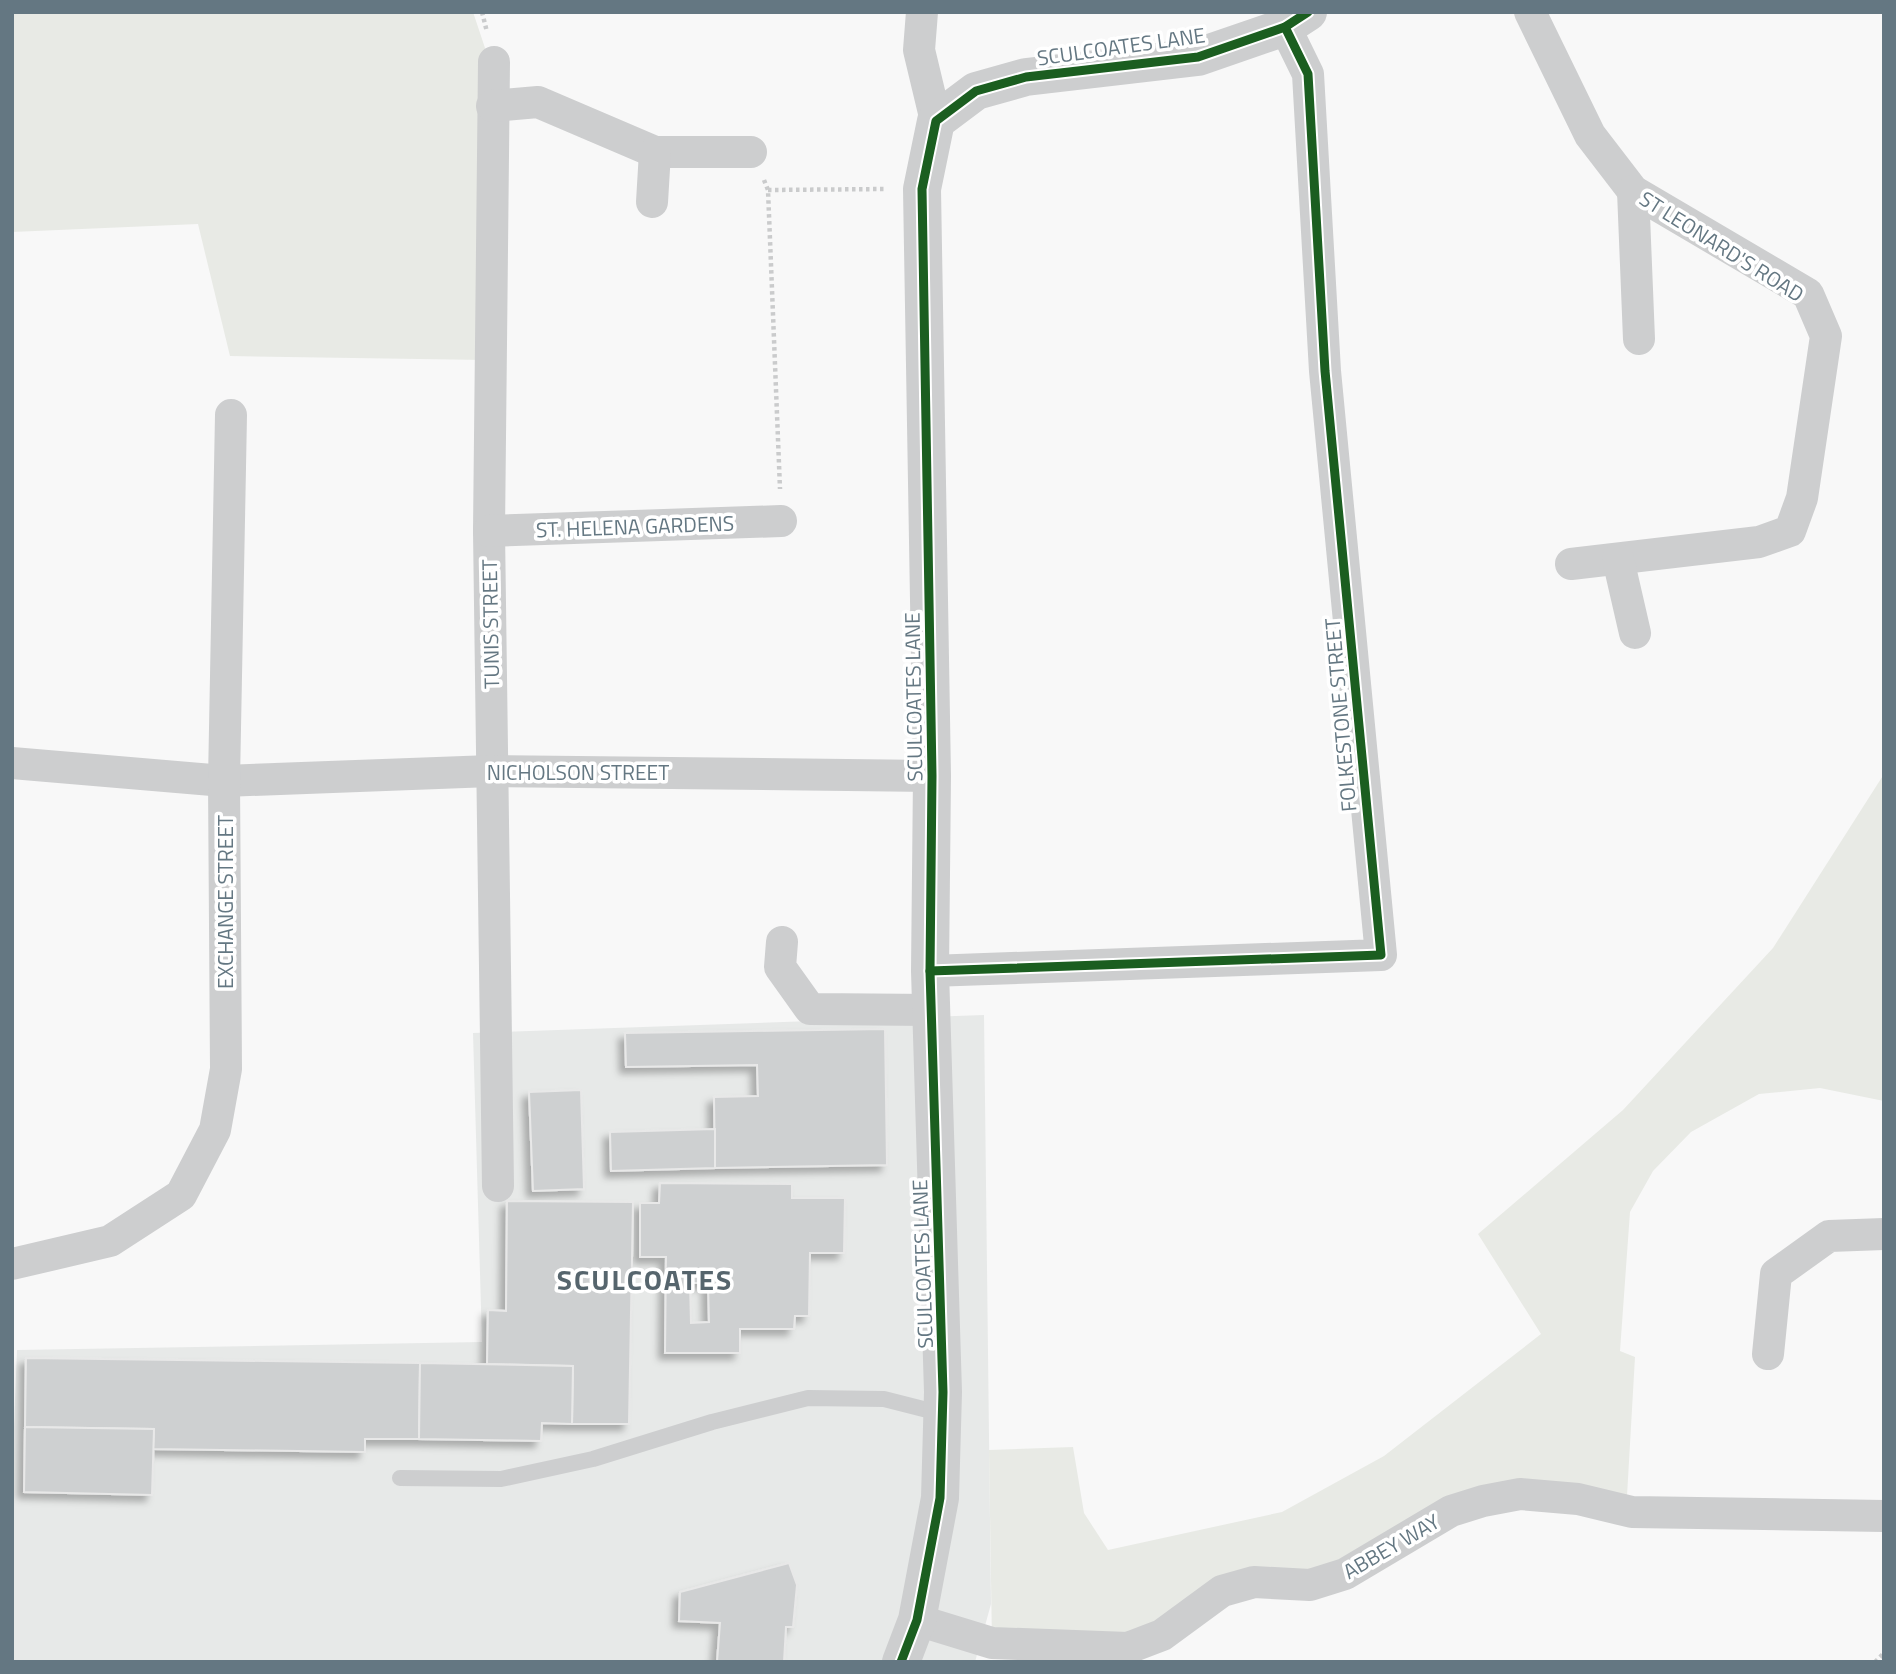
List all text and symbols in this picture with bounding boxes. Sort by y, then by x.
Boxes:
street label: SCULCOATES LANE [1035,18,1207,74]
street label: ST LEONARD'S ROAD [1634,182,1810,310]
street label: ST. HELENA GARDENS [535,507,735,545]
street label: TUNIS STREET [473,559,507,689]
street label: SCULCOATES LANE [896,612,930,782]
street label: FOLKESTONE STREET [1316,617,1364,813]
street label: NICHOLSON STREET [487,756,669,788]
street label: EXCHANGE STREET [209,815,241,989]
street label: SCULCOATES LANE [903,1179,941,1349]
district label: SCULCOATES [557,1258,733,1301]
street label: ABBEY WAY [1337,1505,1446,1587]

